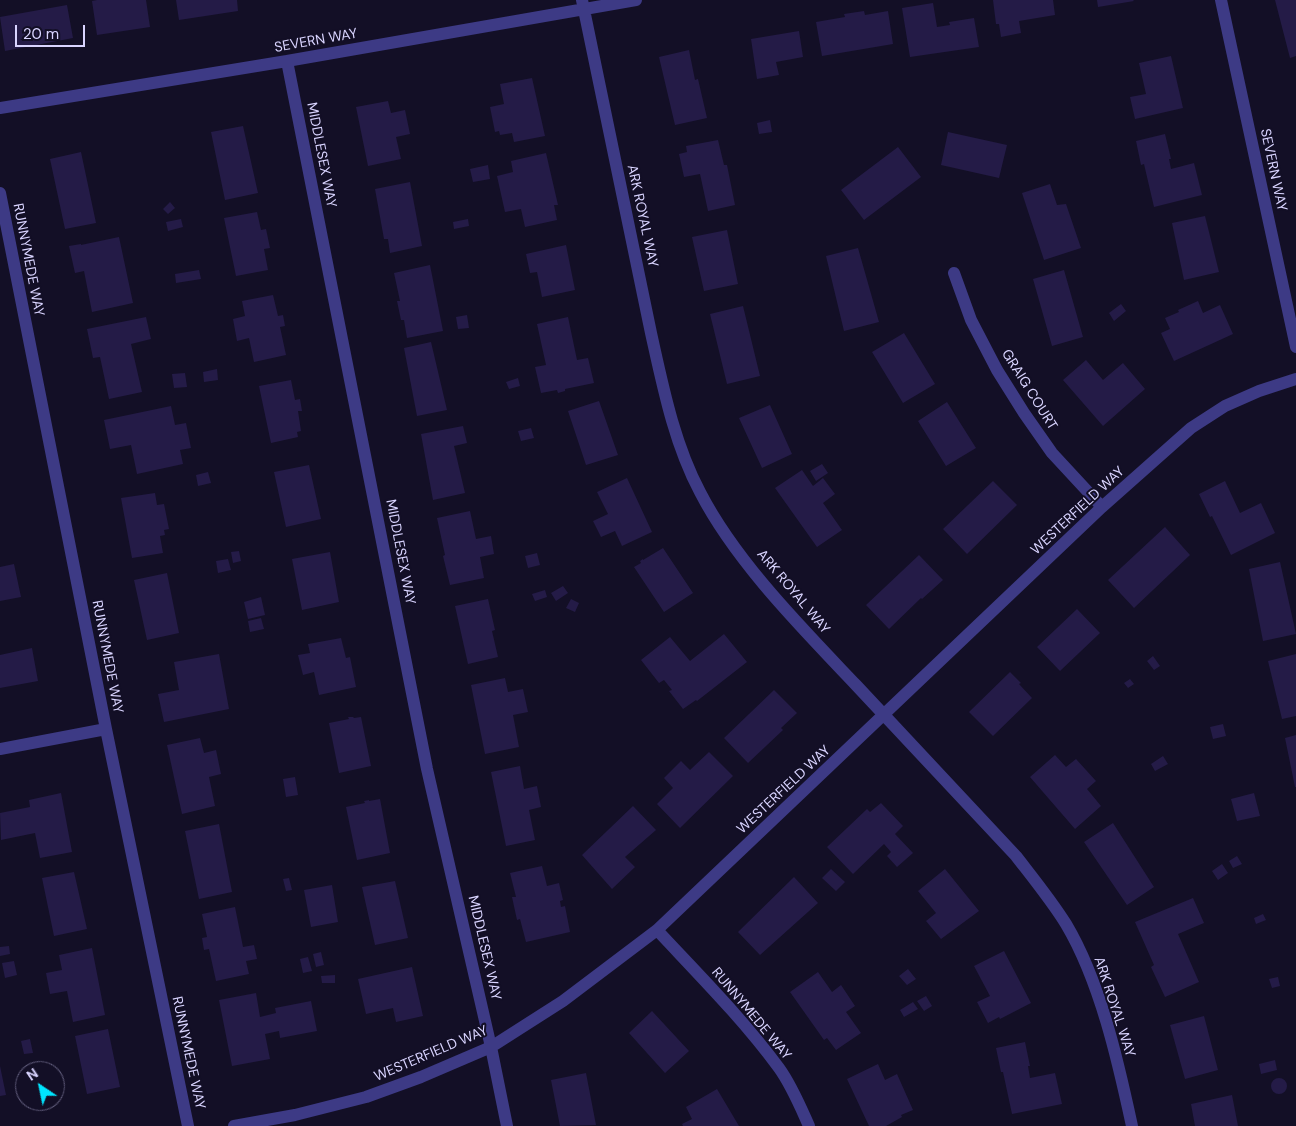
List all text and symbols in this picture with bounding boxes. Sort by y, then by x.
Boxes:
scale bar [18,15,88,47]
text: 20 m [23,24,59,44]
street label: SEVERN WAY [273,25,359,57]
street label: MIDDLESEX WAY [303,101,339,209]
street label: SEVERN WAY [1256,127,1290,213]
street label: ARK ROYAL WAY [623,163,661,269]
street label: RUNNYMEDE WAY [9,202,47,318]
street label: GRAIG COURT [997,347,1061,433]
street label: WESTERFIELD WAY [1028,463,1128,559]
street label: MIDDLESEX WAY [382,498,418,606]
street label: ARK ROYAL WAY [753,547,833,637]
street label: RUNNYMEDE WAY [88,599,126,715]
street label: WESTERFIELD WAY [734,742,834,838]
street label: MIDDLESEX WAY [464,894,504,1002]
street label: ARK ROYAL WAY [1090,955,1138,1059]
street label: RUNNYMEDE WAY [708,965,794,1063]
street label: RUNNYMEDE WAY [168,995,208,1111]
street label: WESTERFIELD WAY [372,1022,490,1086]
north arrow [15,1061,65,1111]
text: N [23,1064,41,1085]

